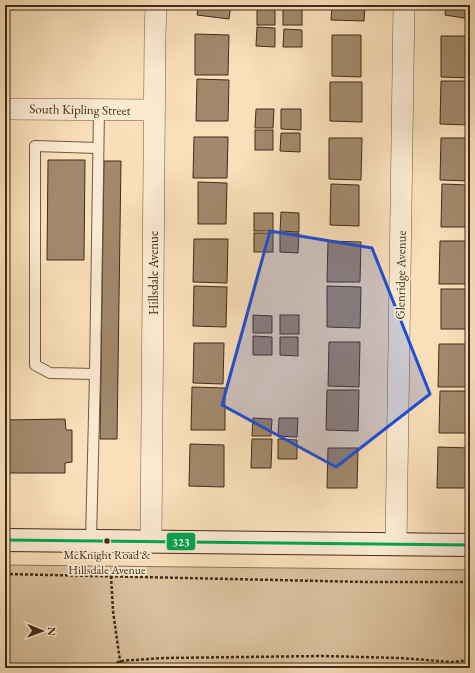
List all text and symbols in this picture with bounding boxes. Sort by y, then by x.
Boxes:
street label: South Kipling Street [29,100,131,119]
street label: Glenridge Avenue [391,230,410,320]
street label: Hillsdale Avenue [145,231,162,315]
line badge: 323 [166,532,196,551]
text: 323 [172,535,190,549]
marker: McKnight Road & Hillsdale Avenue [102,536,112,546]
place label: McKnight Road & Hillsdale Avenue [63,547,151,578]
north arrow [22,611,62,651]
text: N [45,627,59,636]

